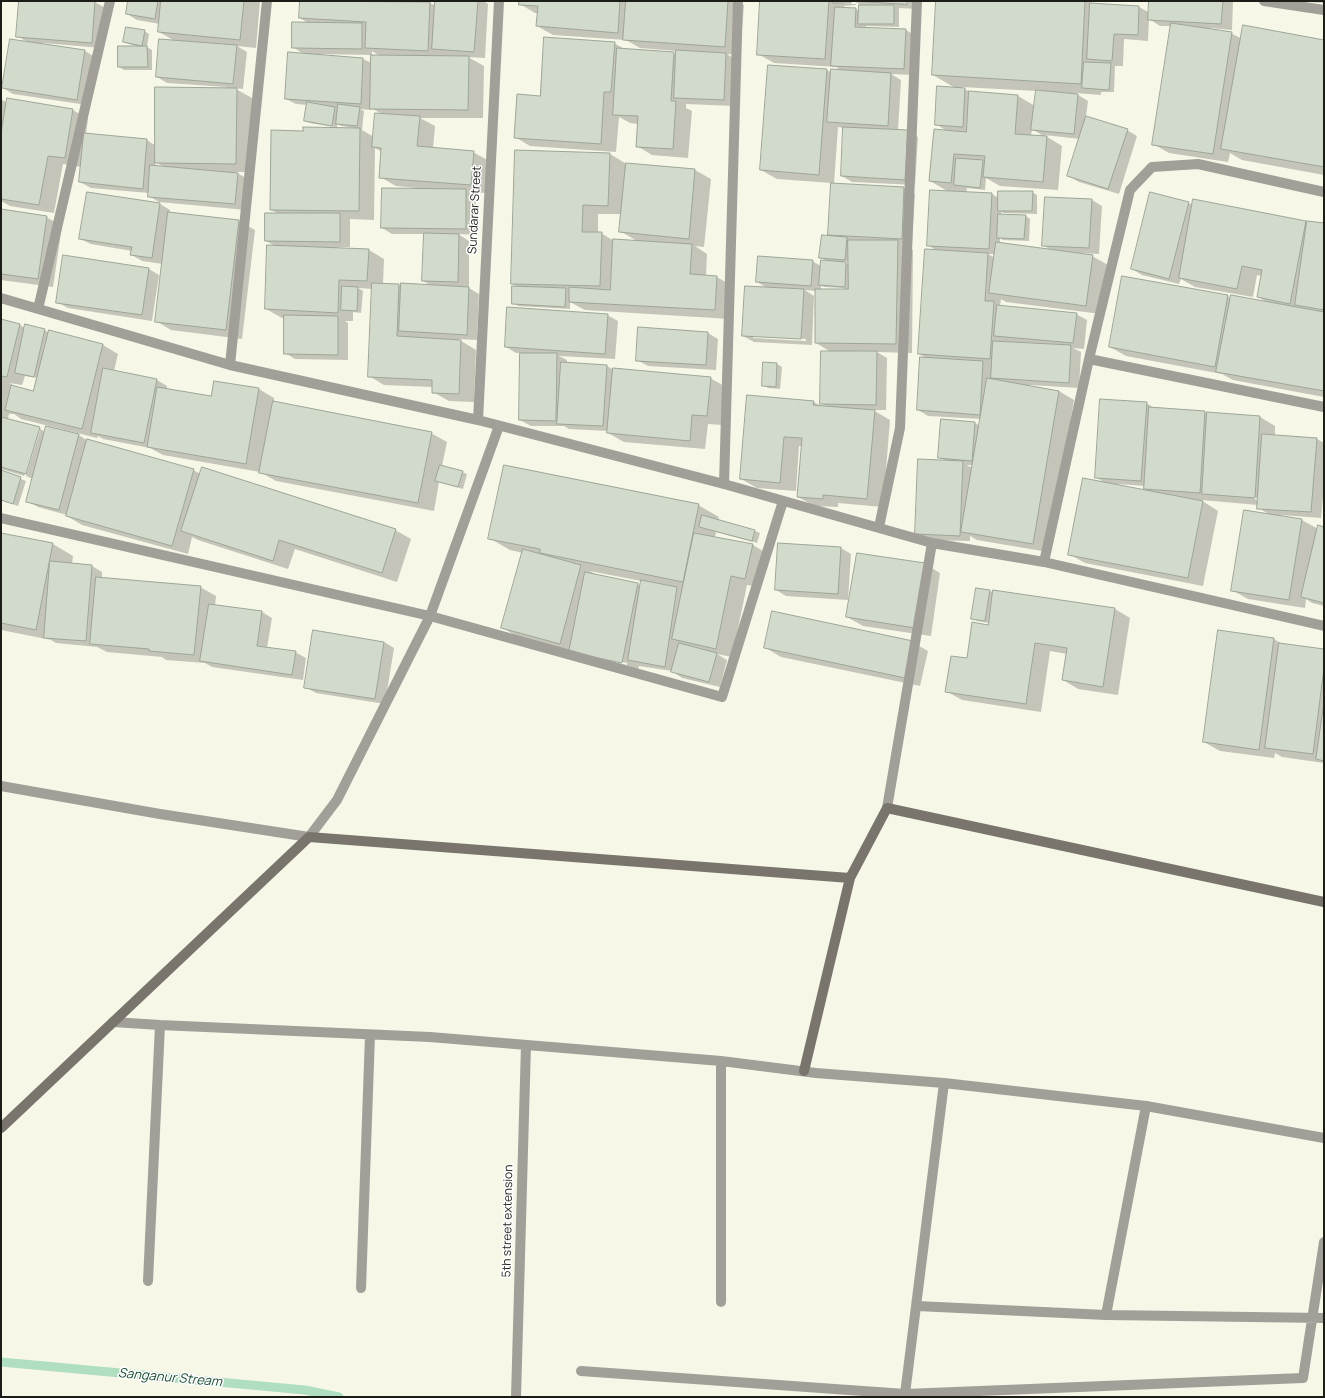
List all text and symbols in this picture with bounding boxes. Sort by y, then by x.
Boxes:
street label: Sundarar Street [466,166,484,254]
street label: 5th street extension [500,1165,516,1277]
water label: Sanganur Stream [117,1366,223,1390]

